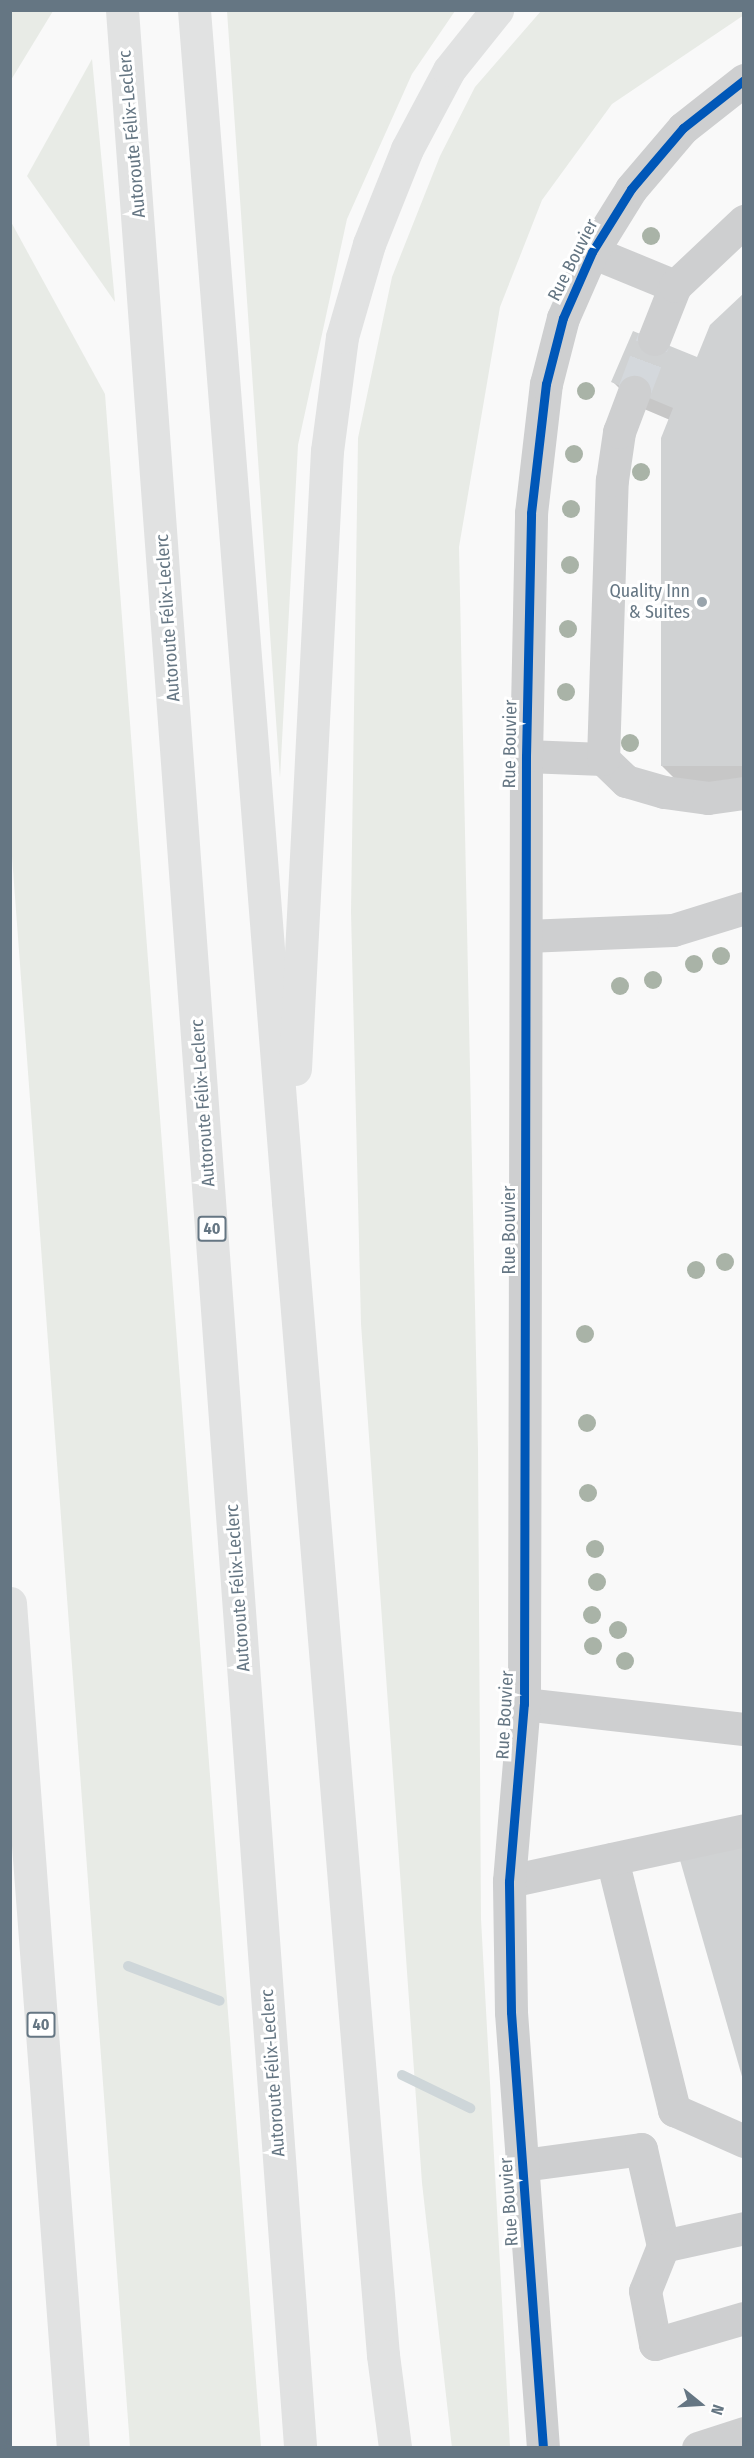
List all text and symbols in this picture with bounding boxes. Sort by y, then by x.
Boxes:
street label: Autoroute Félix-Leclerc [114,49,150,219]
street label: Rue Bouvier [543,216,603,304]
street label: Autoroute Félix-Leclerc [151,533,185,703]
place label: Quality Inn & Suites [610,581,690,624]
marker: Quality Inn & Suites [695,595,709,609]
street label: Rue Bouvier [498,699,522,789]
street label: Autoroute Félix-Leclerc [186,1018,220,1188]
street label: Rue Bouvier [498,1186,520,1274]
road number: 40 [197,1216,227,1242]
street label: Autoroute Félix-Leclerc [221,1503,255,1673]
street label: Rue Bouvier [492,1670,518,1760]
street label: Autoroute Félix-Leclerc [256,1988,290,2158]
road number: 40 [26,2012,56,2038]
street label: Rue Bouvier [495,2157,523,2247]
north arrow [670,2374,730,2434]
text: N [707,2402,728,2417]

